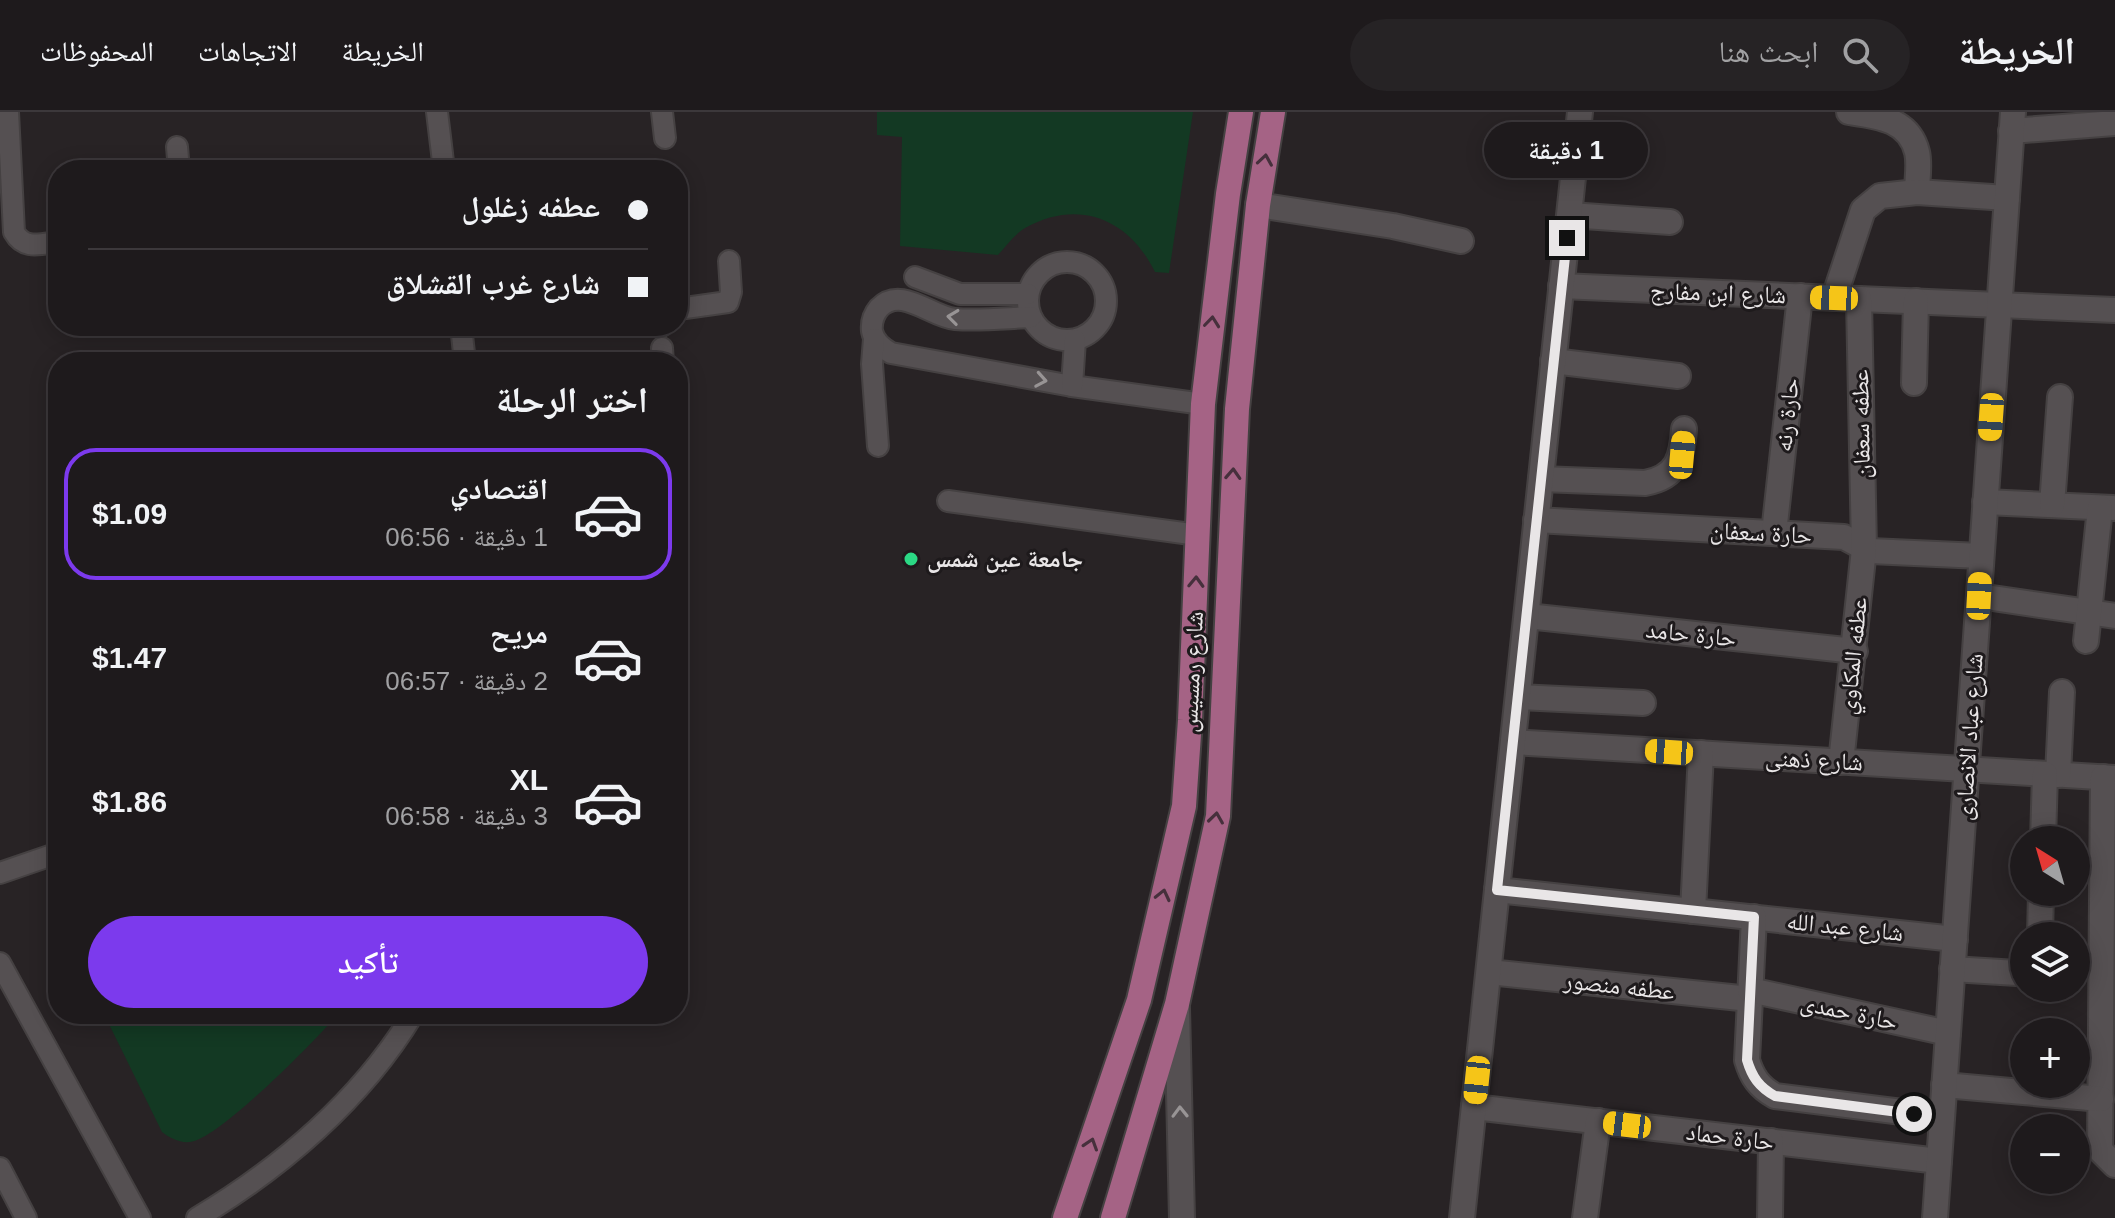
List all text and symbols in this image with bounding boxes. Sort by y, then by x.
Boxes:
search box [1350,19,1910,91]
text: الخريطة [1958,30,2075,72]
icon: search [1838,33,1882,77]
text: ابحث هنا [1719,35,1818,68]
text: المحفوظات [40,36,154,67]
text: الاتجاهات [198,36,297,67]
text: الخريطة [341,36,424,67]
callout: 1 دقيقة [1485,122,1649,178]
text: 1 دقيقة [1528,135,1604,165]
one-way arrow [1256,153,1273,167]
text: عطفه زغلول [461,190,600,223]
route end [1549,220,1585,256]
text: شارع غرب القشلاق [386,267,600,300]
street label: شارع ابن مفارج [1649,277,1787,310]
car [1810,285,1858,311]
one-way arrow [946,309,959,326]
one-way arrow [1203,315,1220,329]
street label: عطفه سعفان [1846,369,1876,479]
one-way arrow [1034,371,1048,388]
street label: حارة رنه [1769,377,1804,453]
text: اختر الرحلة [496,379,648,420]
car [1977,392,2005,442]
car [1668,430,1696,480]
one-way arrow [1225,467,1242,480]
text: اقتصادي [450,472,548,505]
icon: car [572,478,644,550]
text: $1.09 [92,497,167,530]
street label: حارة سعفان [1709,516,1813,550]
text: 1 دقيقة · 06:56 [385,522,548,552]
place label: جامعة عين شمس [927,545,1083,573]
marker: جامعة عين شمس [902,550,920,568]
car [1966,571,1992,621]
one-way arrow [1187,575,1204,588]
street label: عطفه المكاوي [1833,596,1878,717]
street label: شارع رمسيس [1175,611,1210,733]
street label: حارة حامد [1645,615,1738,652]
text: مريح [490,616,548,649]
icon: car [572,622,644,694]
text: $1.47 [92,641,167,674]
street label: شارع عباد الانصارى [1949,652,1990,822]
text: 2 دقيقة · 06:57 [385,666,548,696]
car [1644,738,1694,766]
street label: شارع ذهنى [1764,743,1864,778]
text: XL [510,763,548,796]
icon: car [572,766,644,838]
text: $1.86 [92,785,167,818]
text: 3 دقيقة · 06:58 [385,801,548,831]
one-way arrow [1207,811,1224,824]
north arrow [2010,826,2090,906]
map controls [2010,826,2090,1194]
one-way arrow [1154,889,1171,902]
street label: شارع عبد الله [1785,907,1905,948]
button: تأكيد [88,916,648,1008]
button: layers [2010,922,2090,1002]
street label: عطفه منصور [1561,966,1676,1005]
street label: حارة حمدى [1798,988,1900,1036]
button: + [2010,1018,2090,1098]
car [1463,1055,1491,1105]
route start [1896,1096,1932,1132]
one-way arrow [1171,1105,1188,1118]
car [1602,1110,1652,1140]
button: − [2010,1114,2090,1194]
street label: حارة حماد [1685,1118,1776,1155]
one-way arrow [1082,1138,1098,1152]

